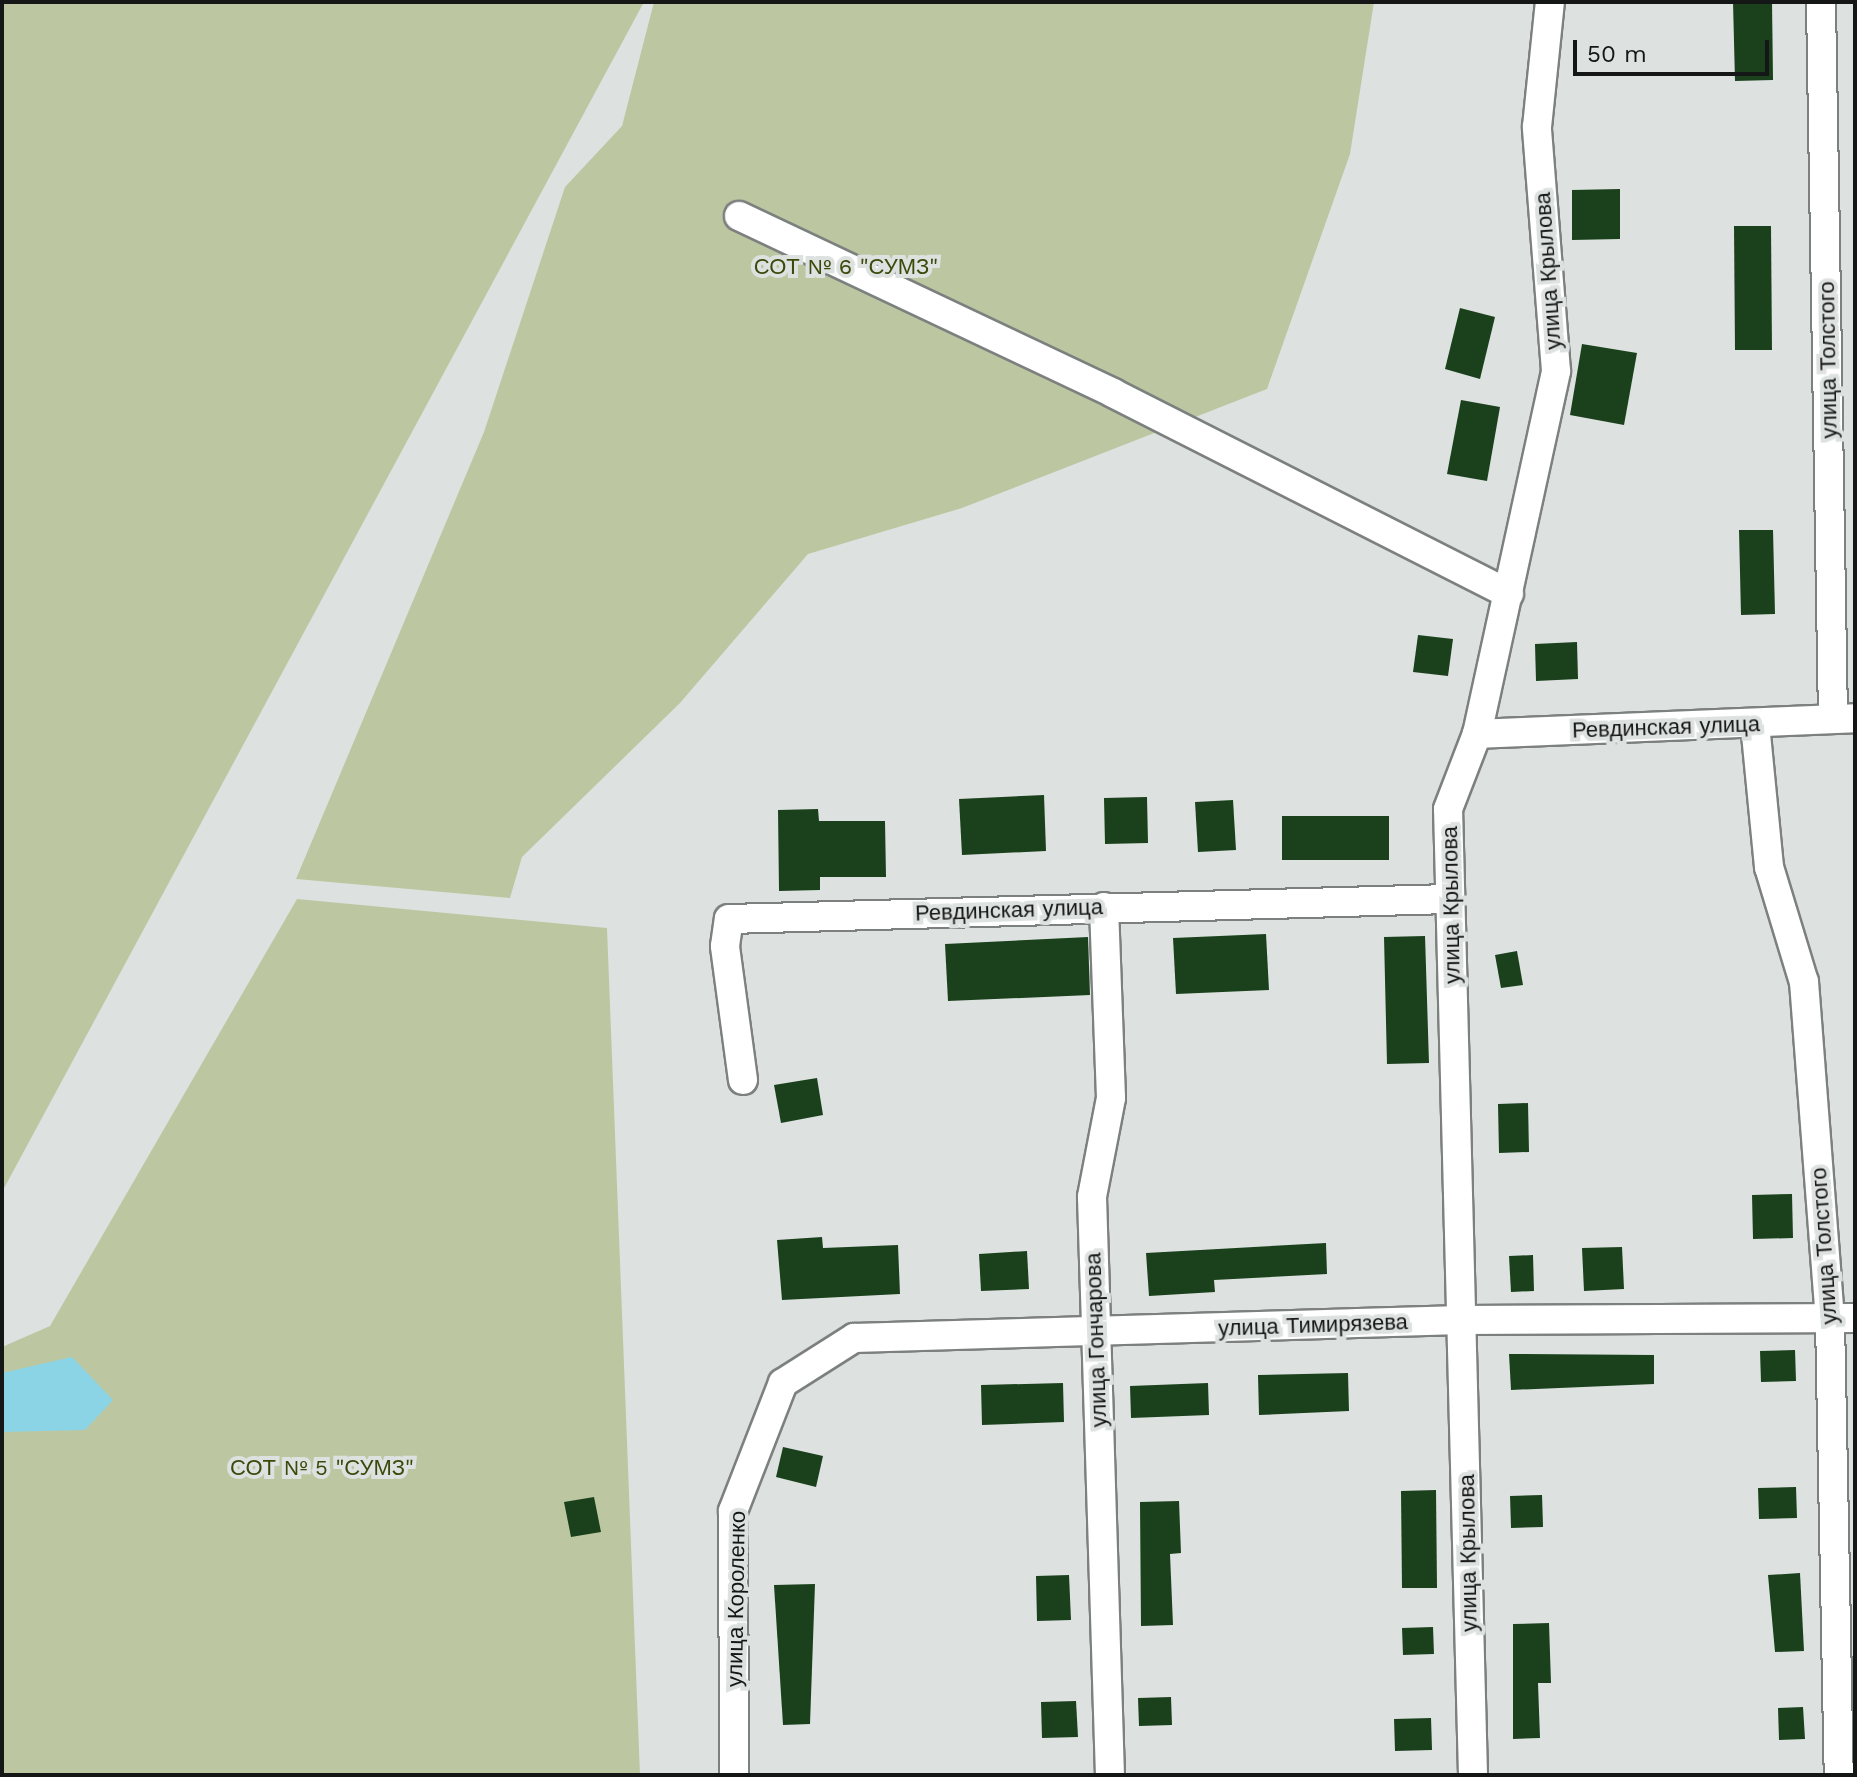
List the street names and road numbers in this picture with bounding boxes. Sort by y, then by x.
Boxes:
street label: улица Крылова [1529,191,1567,351]
street label: улица Толстого [1813,281,1843,439]
street label: Ревдинская улица [1572,711,1760,743]
street label: улица Крылова [1436,826,1466,984]
street label: Ревдинская улица [915,894,1103,926]
street label: улица Толстого [1805,1167,1843,1325]
street label: улица Гончарова [1080,1252,1112,1428]
street label: улица Тимирязева [1218,1308,1408,1342]
street label: улица Крылова [1453,1474,1483,1632]
street label: улица Короленко [721,1511,751,1687]

